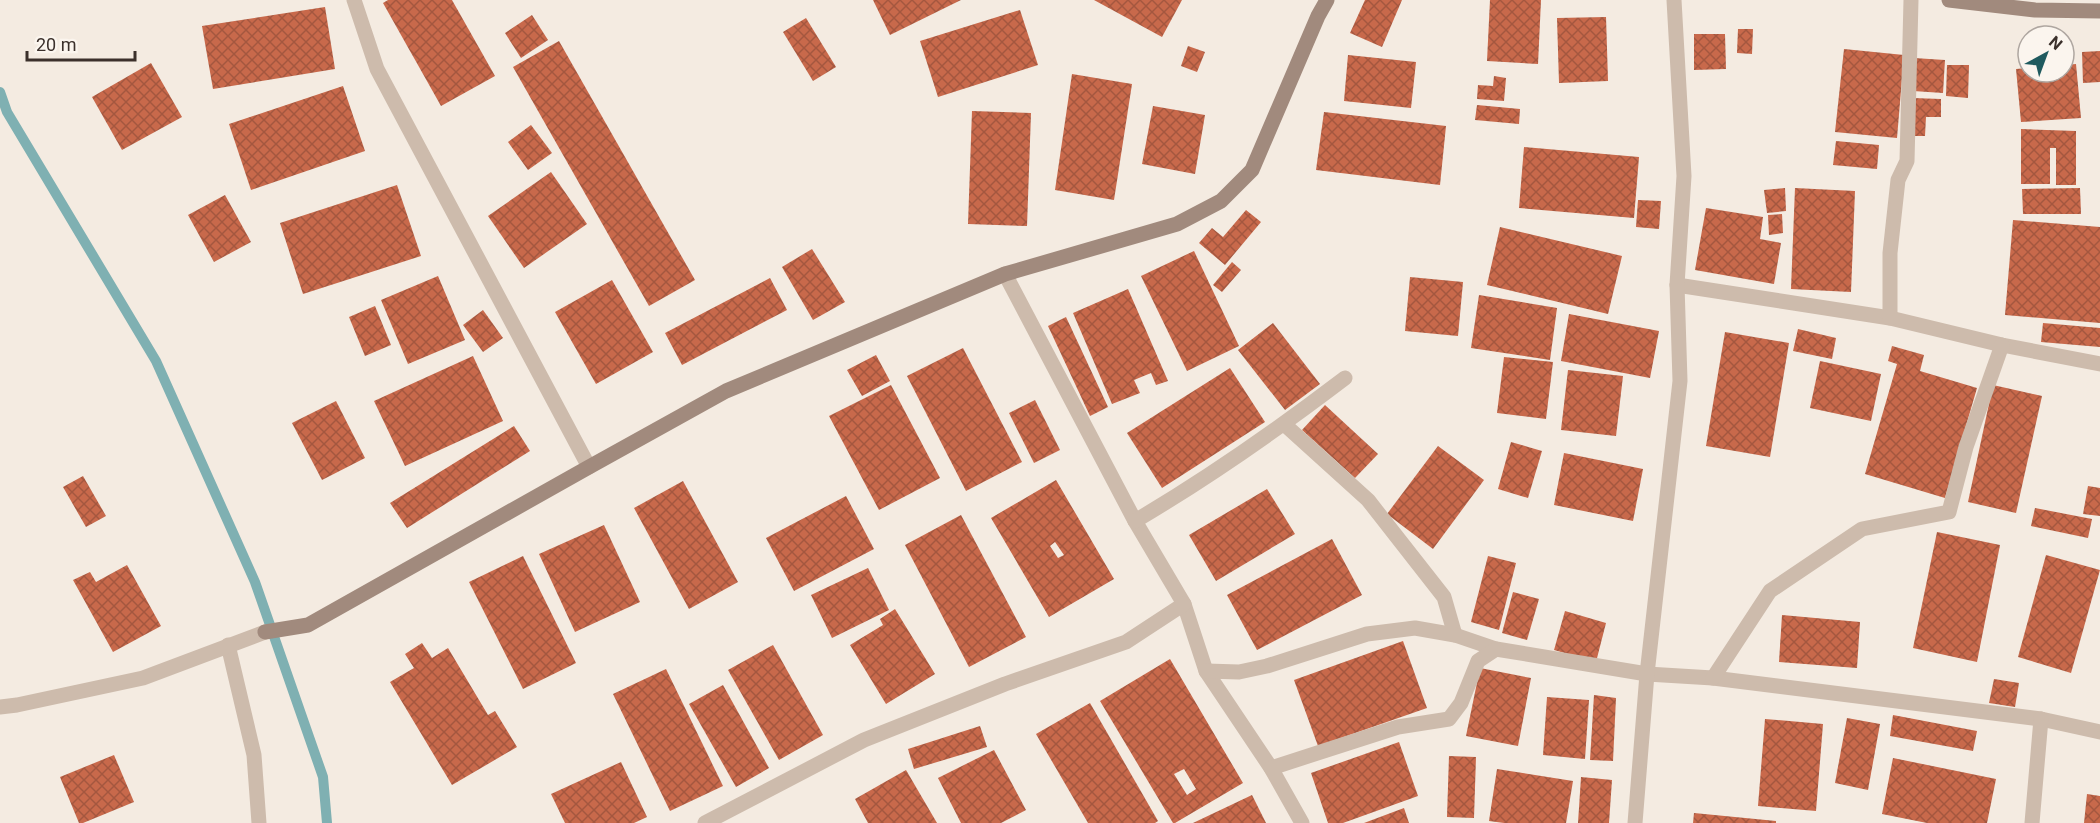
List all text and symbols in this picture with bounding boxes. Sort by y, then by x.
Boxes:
scale bar [27,24,135,62]
north arrow [2016,24,2076,84]
text: N [2045,32,2066,54]
text: 20 m [36,34,76,55]

